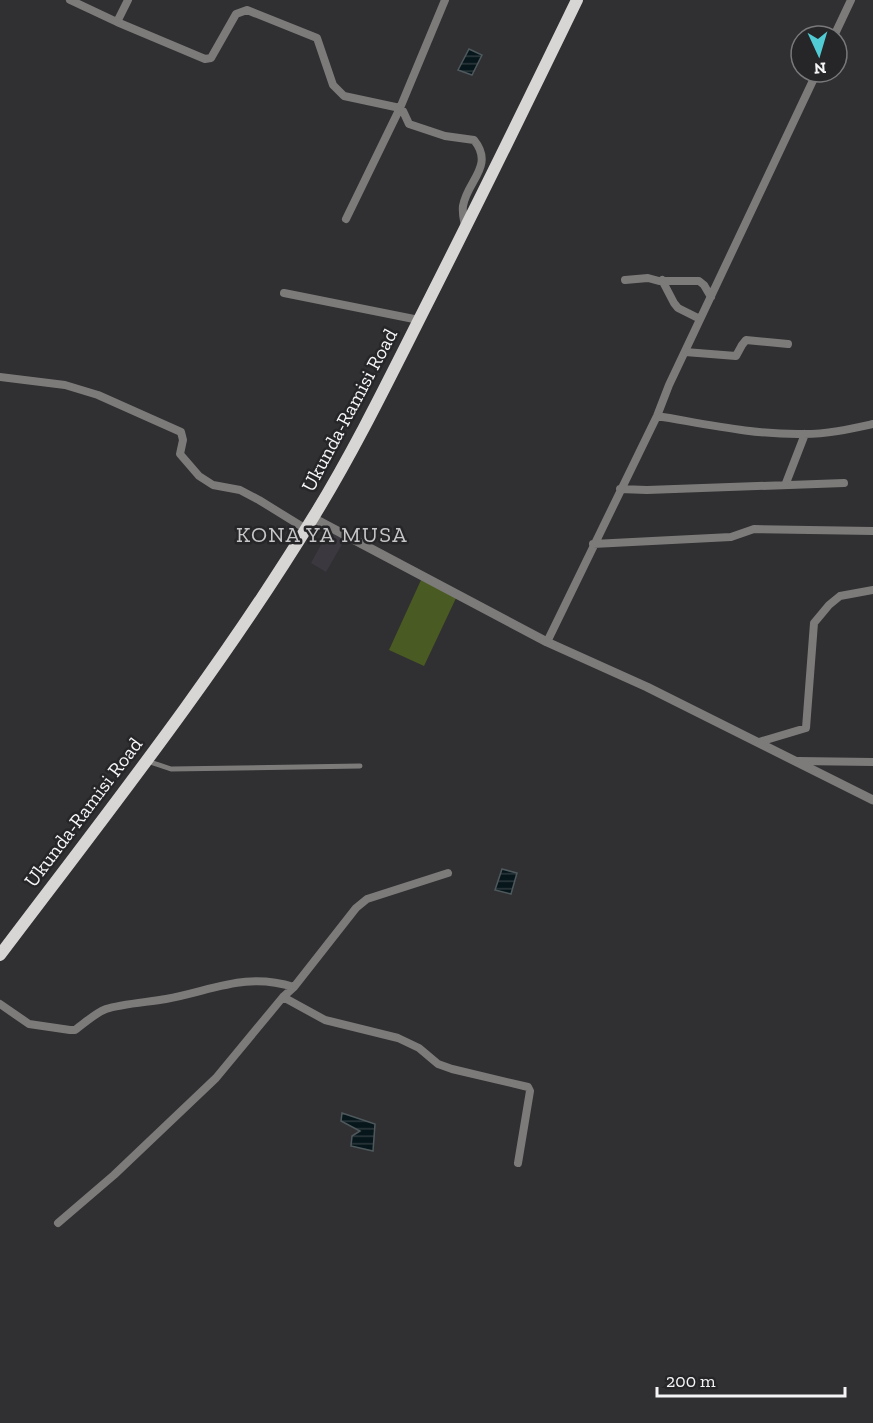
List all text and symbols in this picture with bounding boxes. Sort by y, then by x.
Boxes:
north arrow [789,24,849,84]
text: N [813,59,827,78]
street label: Ukunda-Ramisi Road [296,324,402,496]
district label: KONA YA MUSA [236,521,408,548]
street label: Ukunda-Ramisi Road [19,732,147,892]
scale bar [657,1360,844,1398]
text: 200 m [666,1370,716,1392]

